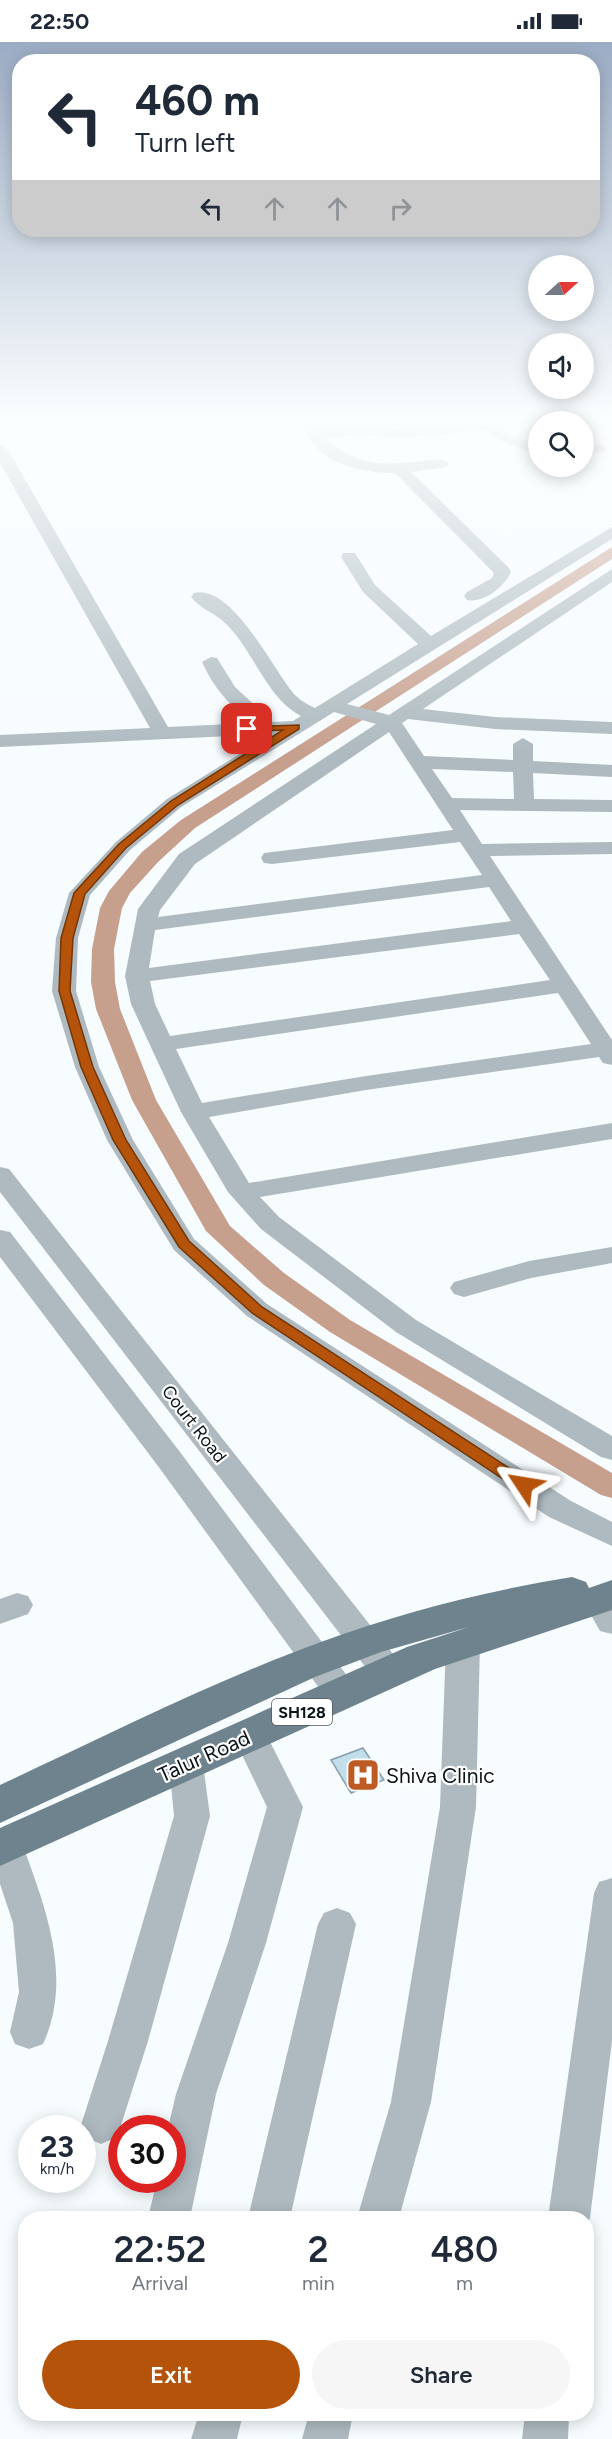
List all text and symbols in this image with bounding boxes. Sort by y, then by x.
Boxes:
text: 22:50 [30,8,89,35]
text: 460 m [135,75,260,126]
icon: left [36,78,114,156]
text: Turn left [135,126,235,159]
icon: left [195,192,228,225]
icon: ahead [258,192,291,225]
icon: ahead [321,192,354,225]
icon: right [384,192,417,225]
north arrow [528,255,594,321]
map controls [528,255,594,477]
button: sound [528,333,594,399]
button: search [528,411,594,477]
pin [221,703,272,754]
icon: arrive [230,712,263,745]
street label: Court Road [157,1381,231,1467]
position arrow [492,1453,556,1517]
road number: SH128 [272,1699,332,1725]
street label: Talur Road [154,1725,254,1787]
hospital icon: Shiva Clinic [345,1757,381,1793]
place label: Shiva Clinic [386,1763,495,1788]
speed limit sign: 30 [108,2115,186,2193]
text: 23 [40,2128,74,2165]
text: km/h [40,2160,74,2178]
text: 22:52 [114,2228,206,2271]
text: 2 [308,2228,329,2271]
text: 480 [430,2228,498,2271]
text: Arrival [132,2271,188,2295]
text: min [302,2271,335,2295]
text: m [456,2271,473,2295]
button: Exit [42,2340,300,2409]
button: Share [312,2340,570,2409]

